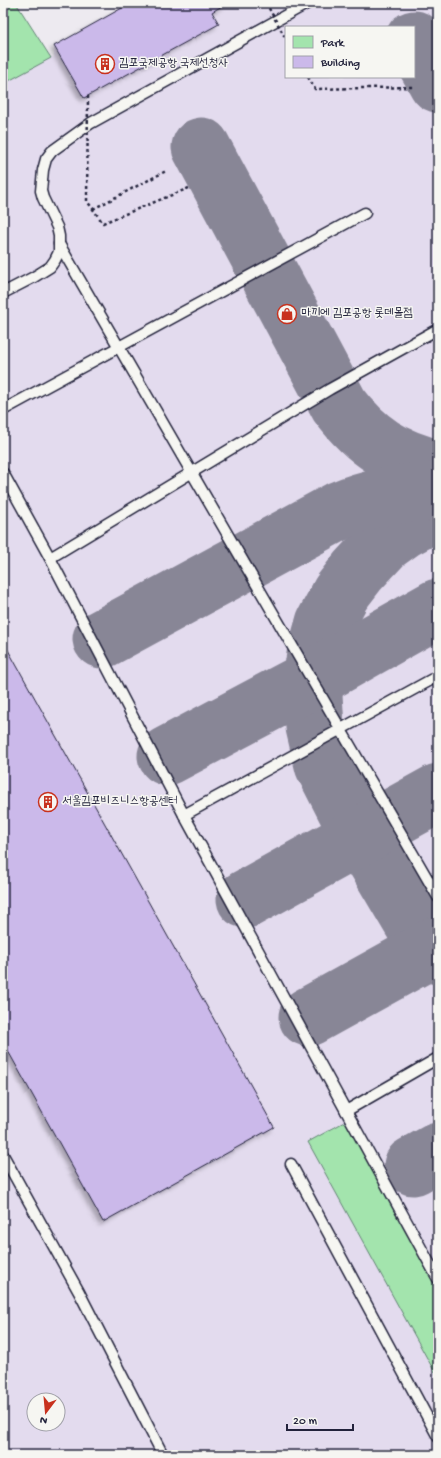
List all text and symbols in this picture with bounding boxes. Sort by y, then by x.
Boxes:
legend [285,26,415,78]
text: Park [320,37,346,51]
building icon: 김포국제공항 국제선청사 [94,53,116,75]
place label: 김포국제공항 국제선청사 [119,57,228,71]
text: Building [320,57,360,71]
shop icon: 마끼에 김포공항 롯데몰점 [276,303,298,325]
place label: 마끼에 김포공항 롯데몰점 [301,307,413,321]
building icon: 서울김포비즈니스항공센터 [37,791,59,813]
place label: 서울김포비즈니스항공센터 [62,795,178,809]
north arrow [26,1392,66,1432]
scale bar [287,1406,353,1432]
text: N [39,1413,49,1426]
text: 20 m [293,1415,318,1429]

